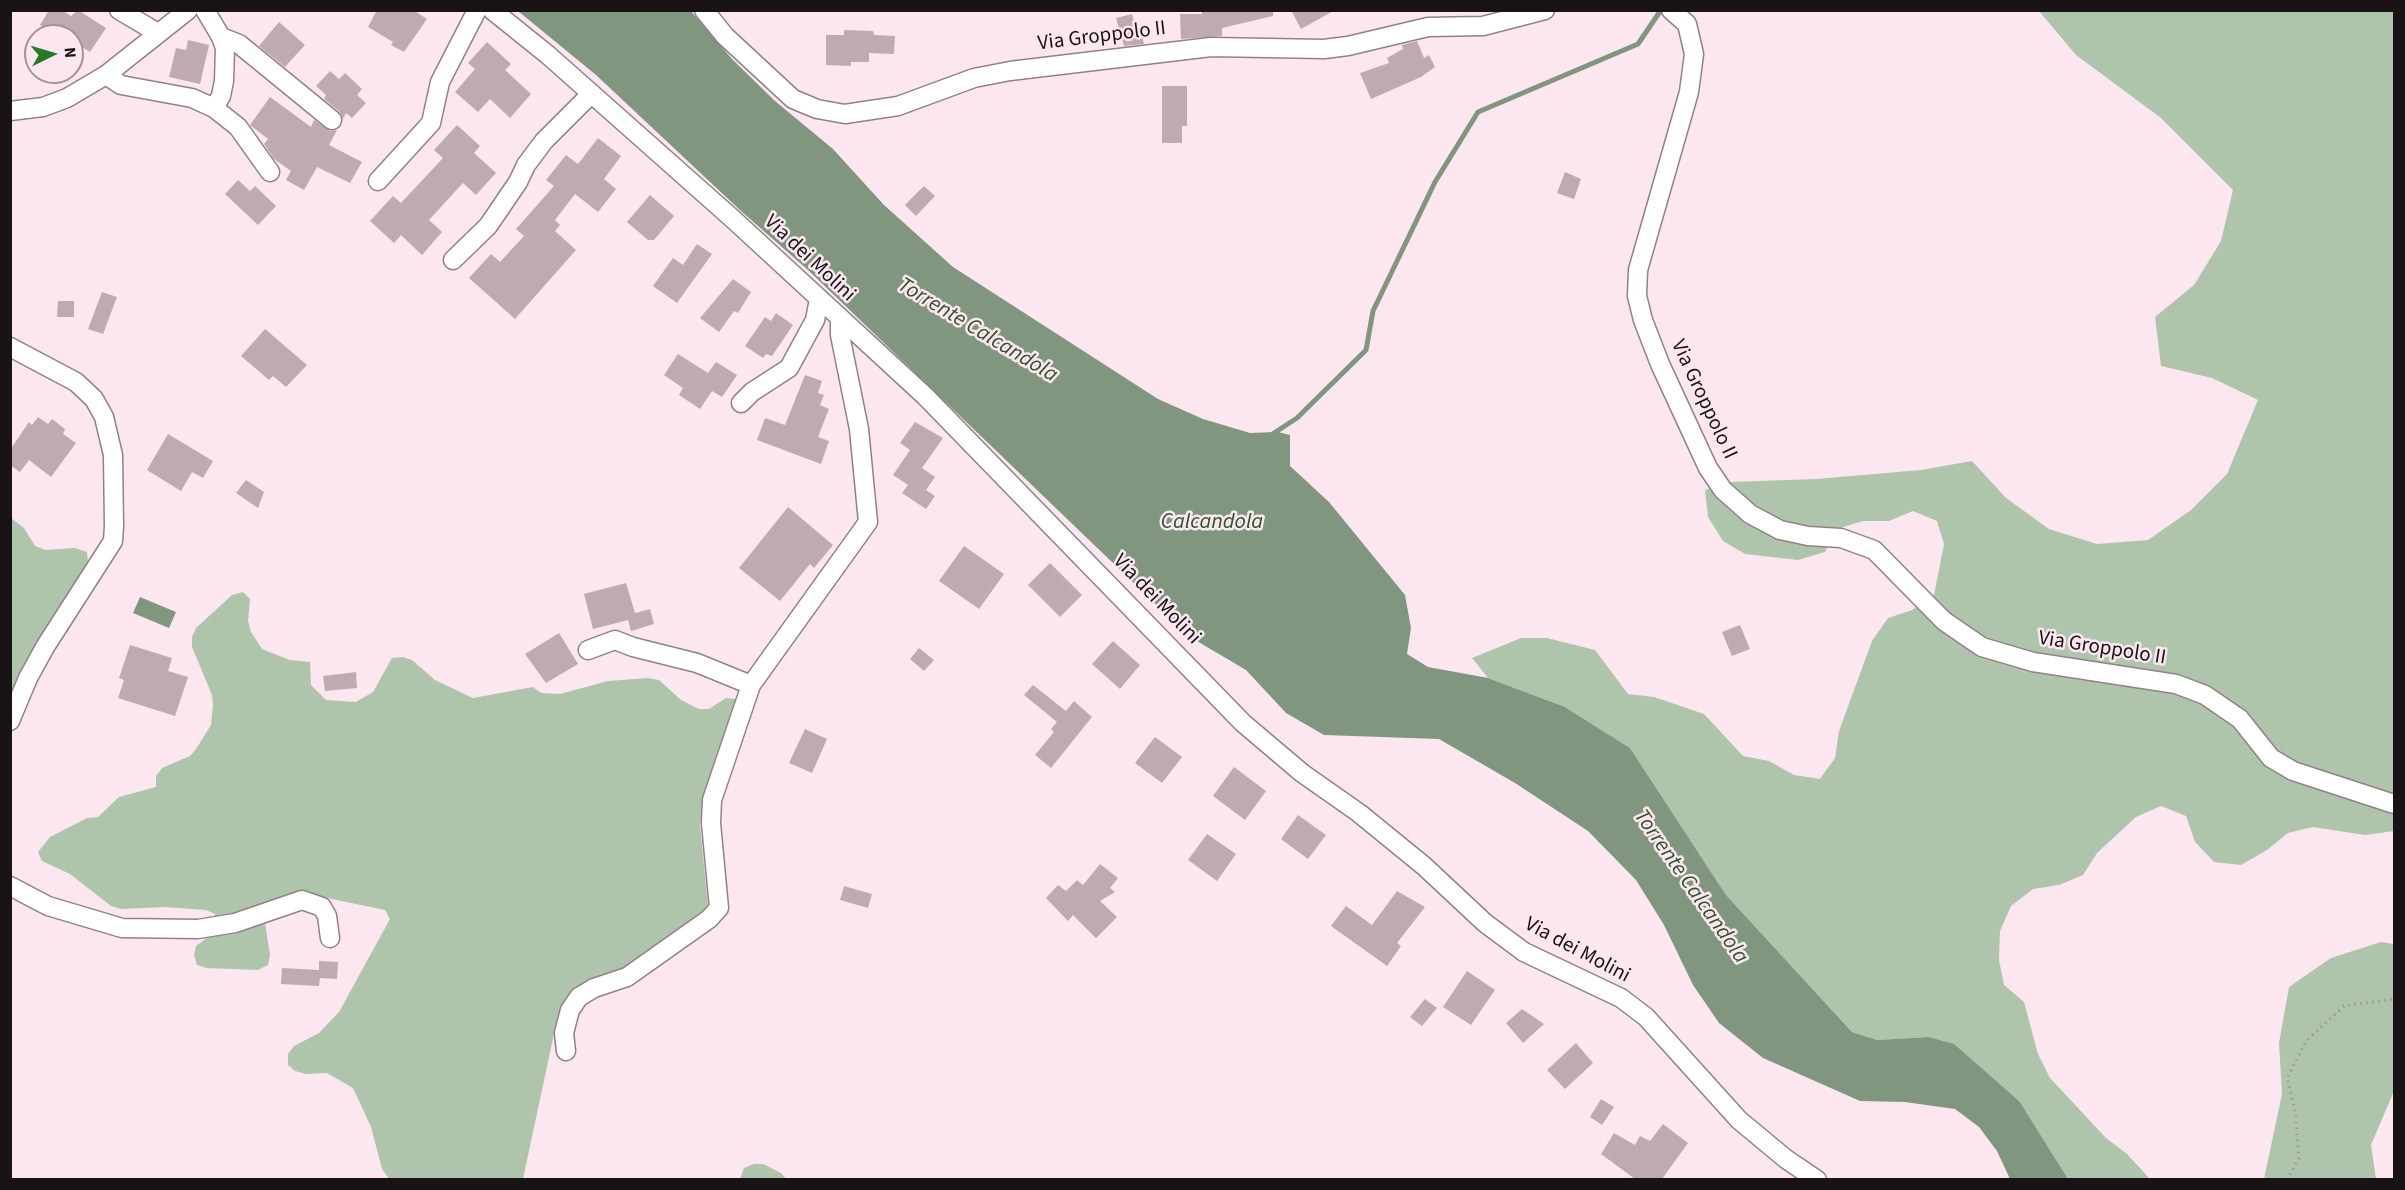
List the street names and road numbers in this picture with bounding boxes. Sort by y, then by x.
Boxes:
street label: Via Groppolo II [1037,17,1167,57]
street label: Via dei Molini [758,210,860,308]
street label: Via Groppolo II [1664,336,1742,464]
street label: Via dei Molini [1107,550,1205,650]
street label: Via Groppolo II [2036,626,2168,672]
street label: Via dei Molini [1520,913,1634,989]

